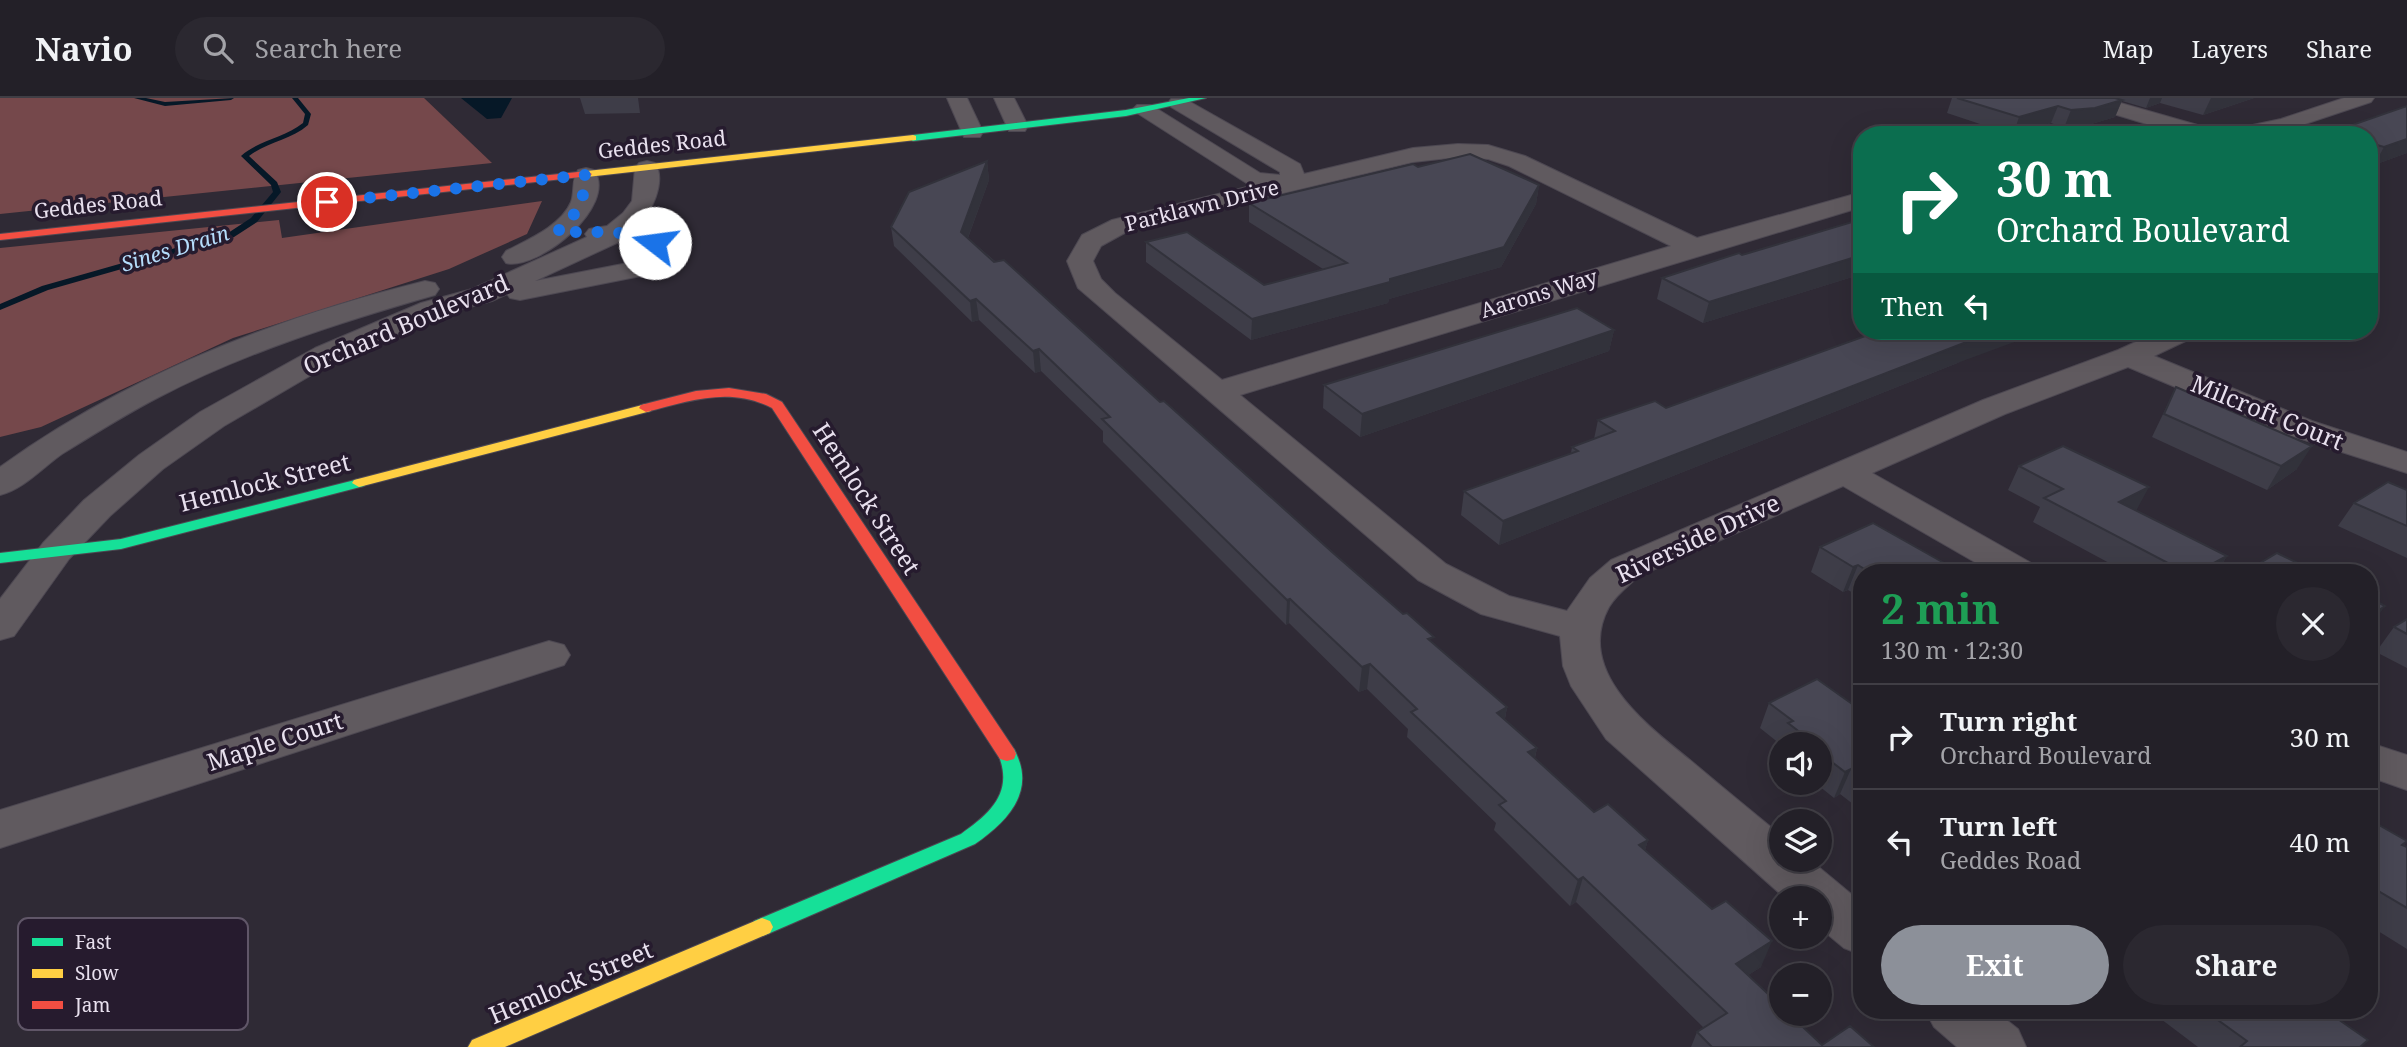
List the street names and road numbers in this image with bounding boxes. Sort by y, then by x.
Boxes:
street label: Geddes Road [596,123,728,165]
street label: Parklawn Drive [1122,172,1282,238]
street label: Geddes Road [32,183,164,225]
street label: Aarons Way [1477,262,1601,324]
street label: Orchard Boulevard [297,265,514,382]
street label: Milcroft Court [2186,366,2349,457]
street label: Hemlock Street [806,416,929,581]
street label: Hemlock Street [176,444,353,519]
street label: Riverside Drive [1610,485,1785,590]
street label: Maple Court [202,703,347,778]
street label: Hemlock Street [483,932,657,1031]

